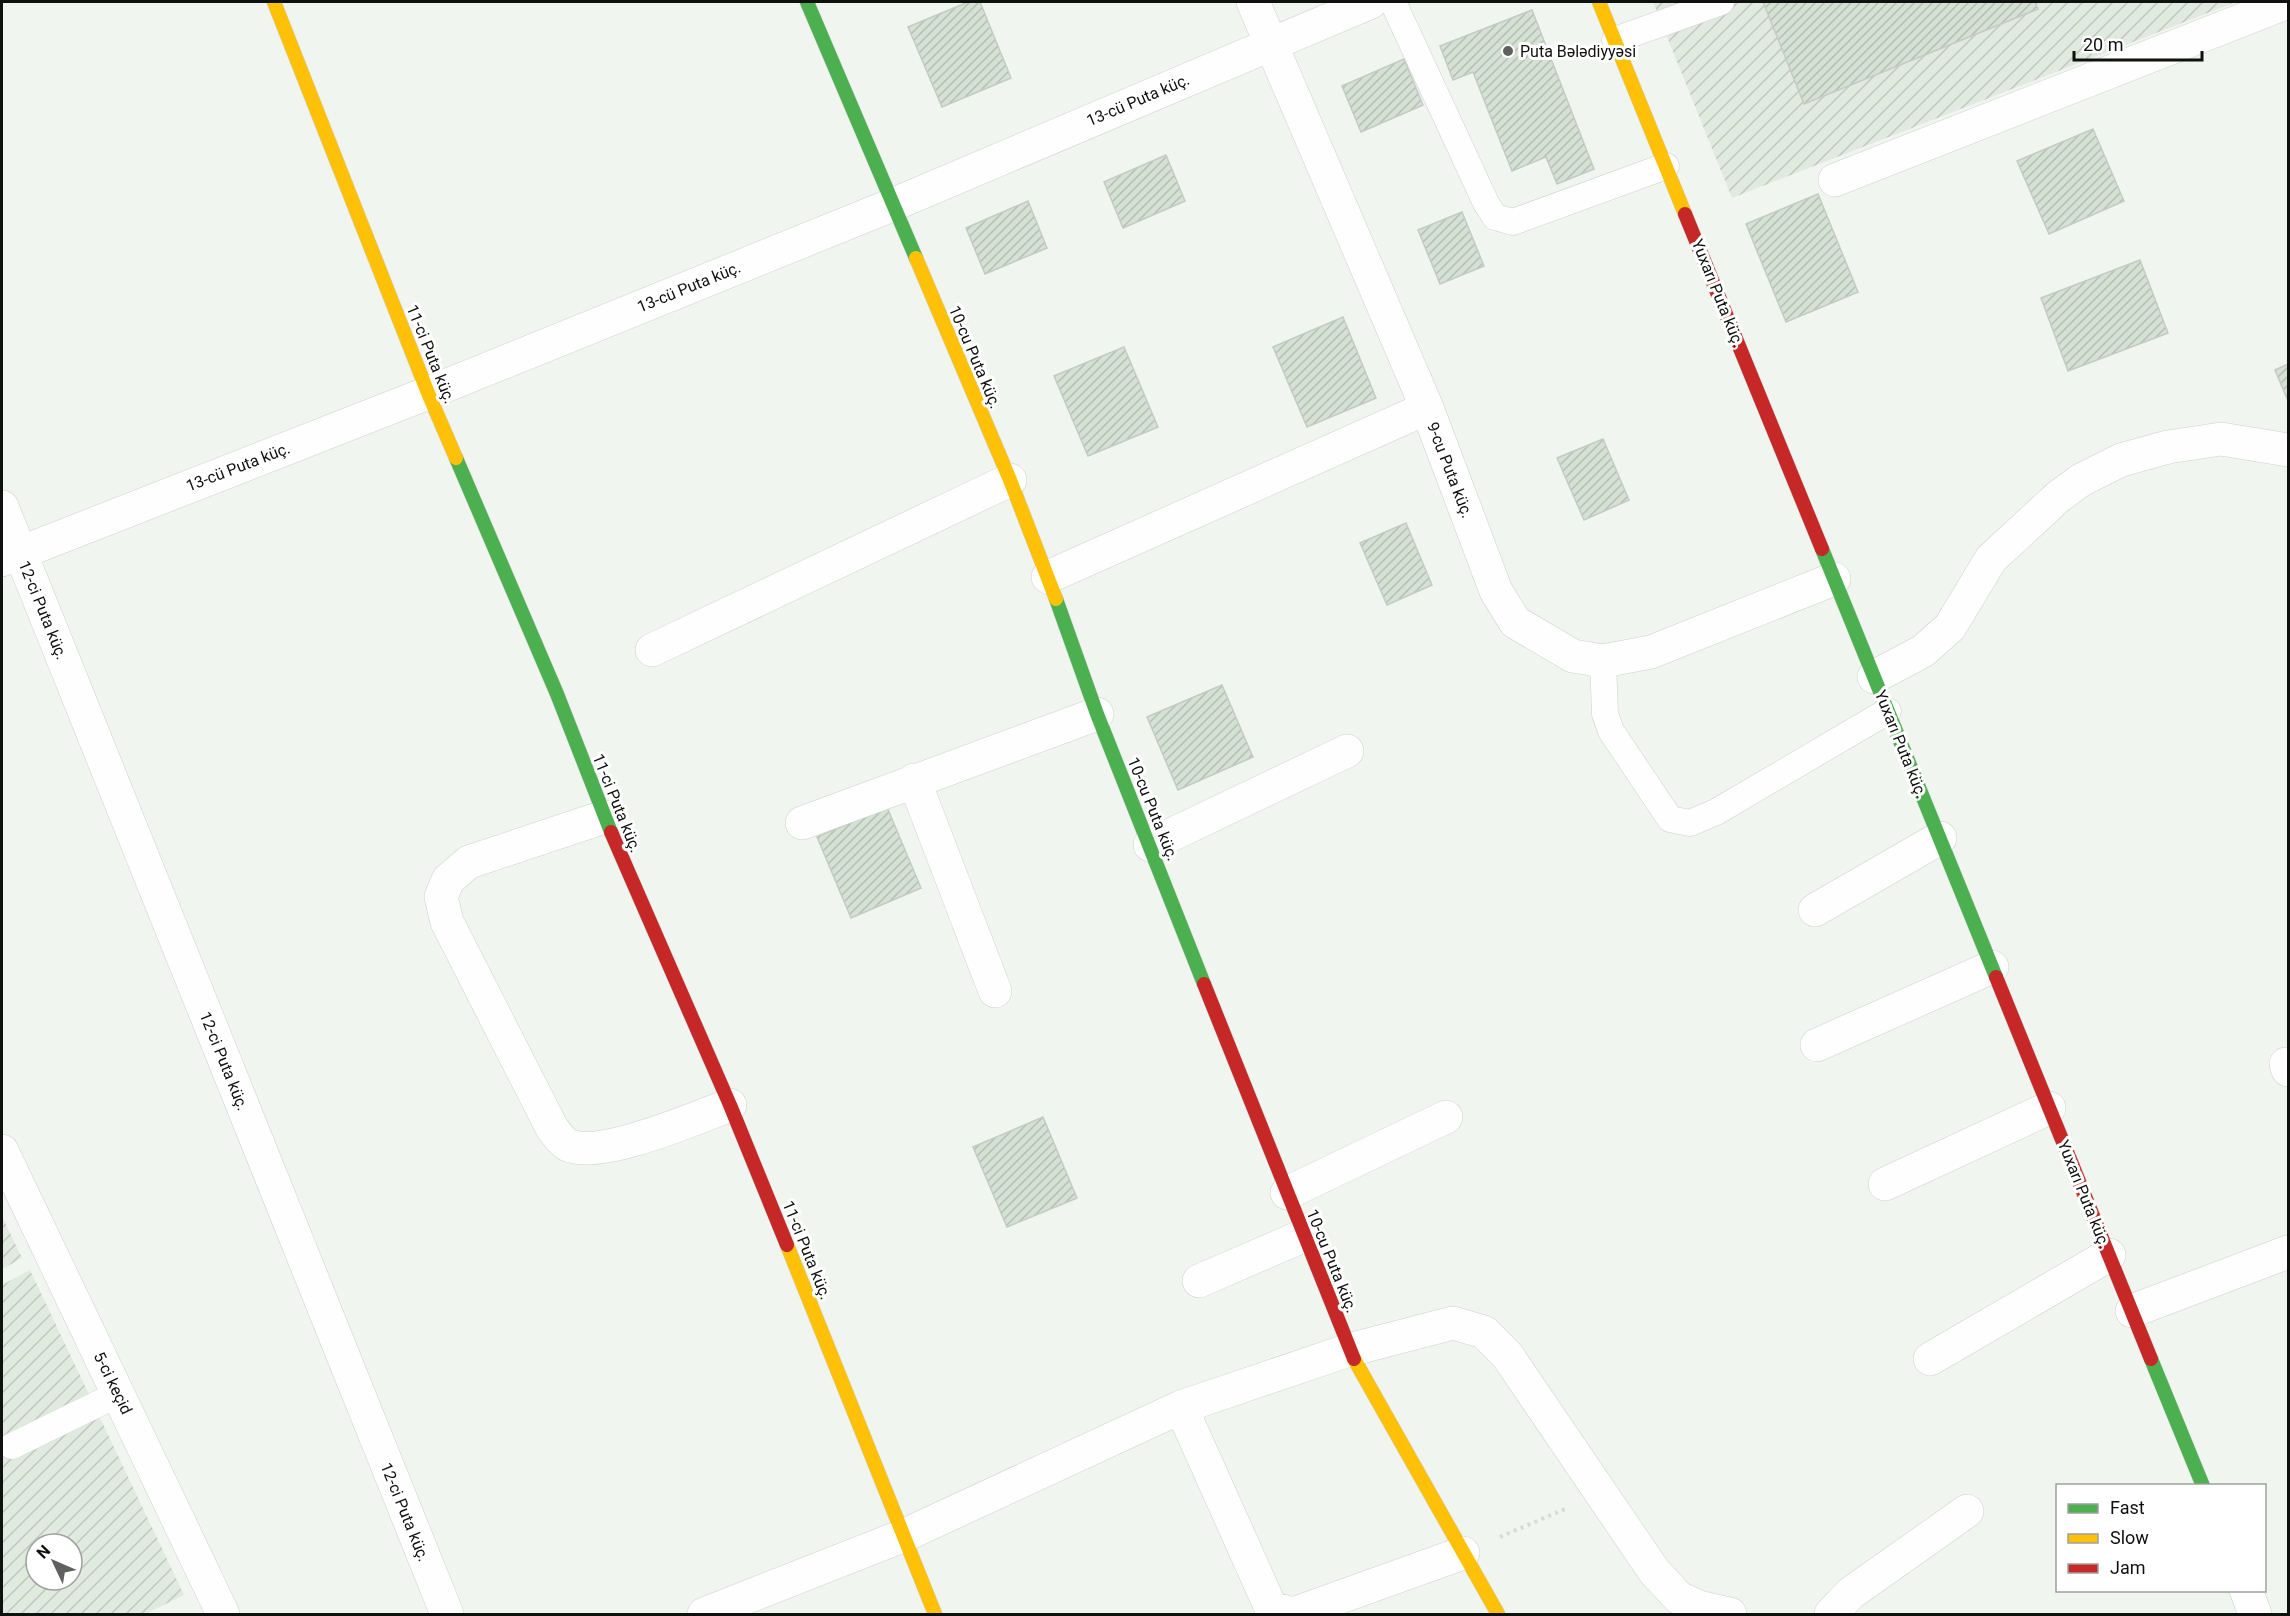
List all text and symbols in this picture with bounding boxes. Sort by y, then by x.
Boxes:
scale bar [2074,24,2202,62]
text: 20 m [2083,34,2123,55]
place label: Puta Bələdiyyəsi [1520,42,1636,61]
marker: Puta Bələdiyyəsi [1501,44,1515,58]
street label: 13-cü Puta küç. [1084,70,1192,130]
street label: Yuxarı Puta küç. [1688,236,1748,350]
street label: 13-cü Puta küç. [634,258,744,316]
street label: 11-ci Puta küç. [403,302,459,406]
street label: 10-cu Puta küç. [945,303,1005,411]
street label: 9-cu Puta küç. [1423,419,1477,521]
street label: 13-cü Puta küç. [183,438,293,496]
street label: 12-ci Puta küç. [15,558,71,662]
street label: Yuxarı Puta küç. [1871,687,1931,801]
street label: 11-ci Puta küç. [589,751,645,855]
street label: 10-cu Puta küç. [1124,754,1182,864]
street label: 12-ci Puta küç. [196,1009,252,1113]
street label: Yuxarı Puta küç. [2054,1137,2114,1251]
street label: 11-ci Puta küç. [779,1198,835,1302]
street label: 10-cu Puta küç. [1303,1206,1361,1316]
street label: 5-ci keçid [90,1349,136,1417]
street label: 12-ci Puta küç. [377,1460,433,1564]
legend [2056,1484,2266,1592]
text: Fast [2110,1497,2145,1518]
text: Slow [2110,1527,2149,1548]
north arrow [24,1532,84,1592]
text: N [33,1541,54,1563]
text: Jam [2110,1557,2146,1578]

